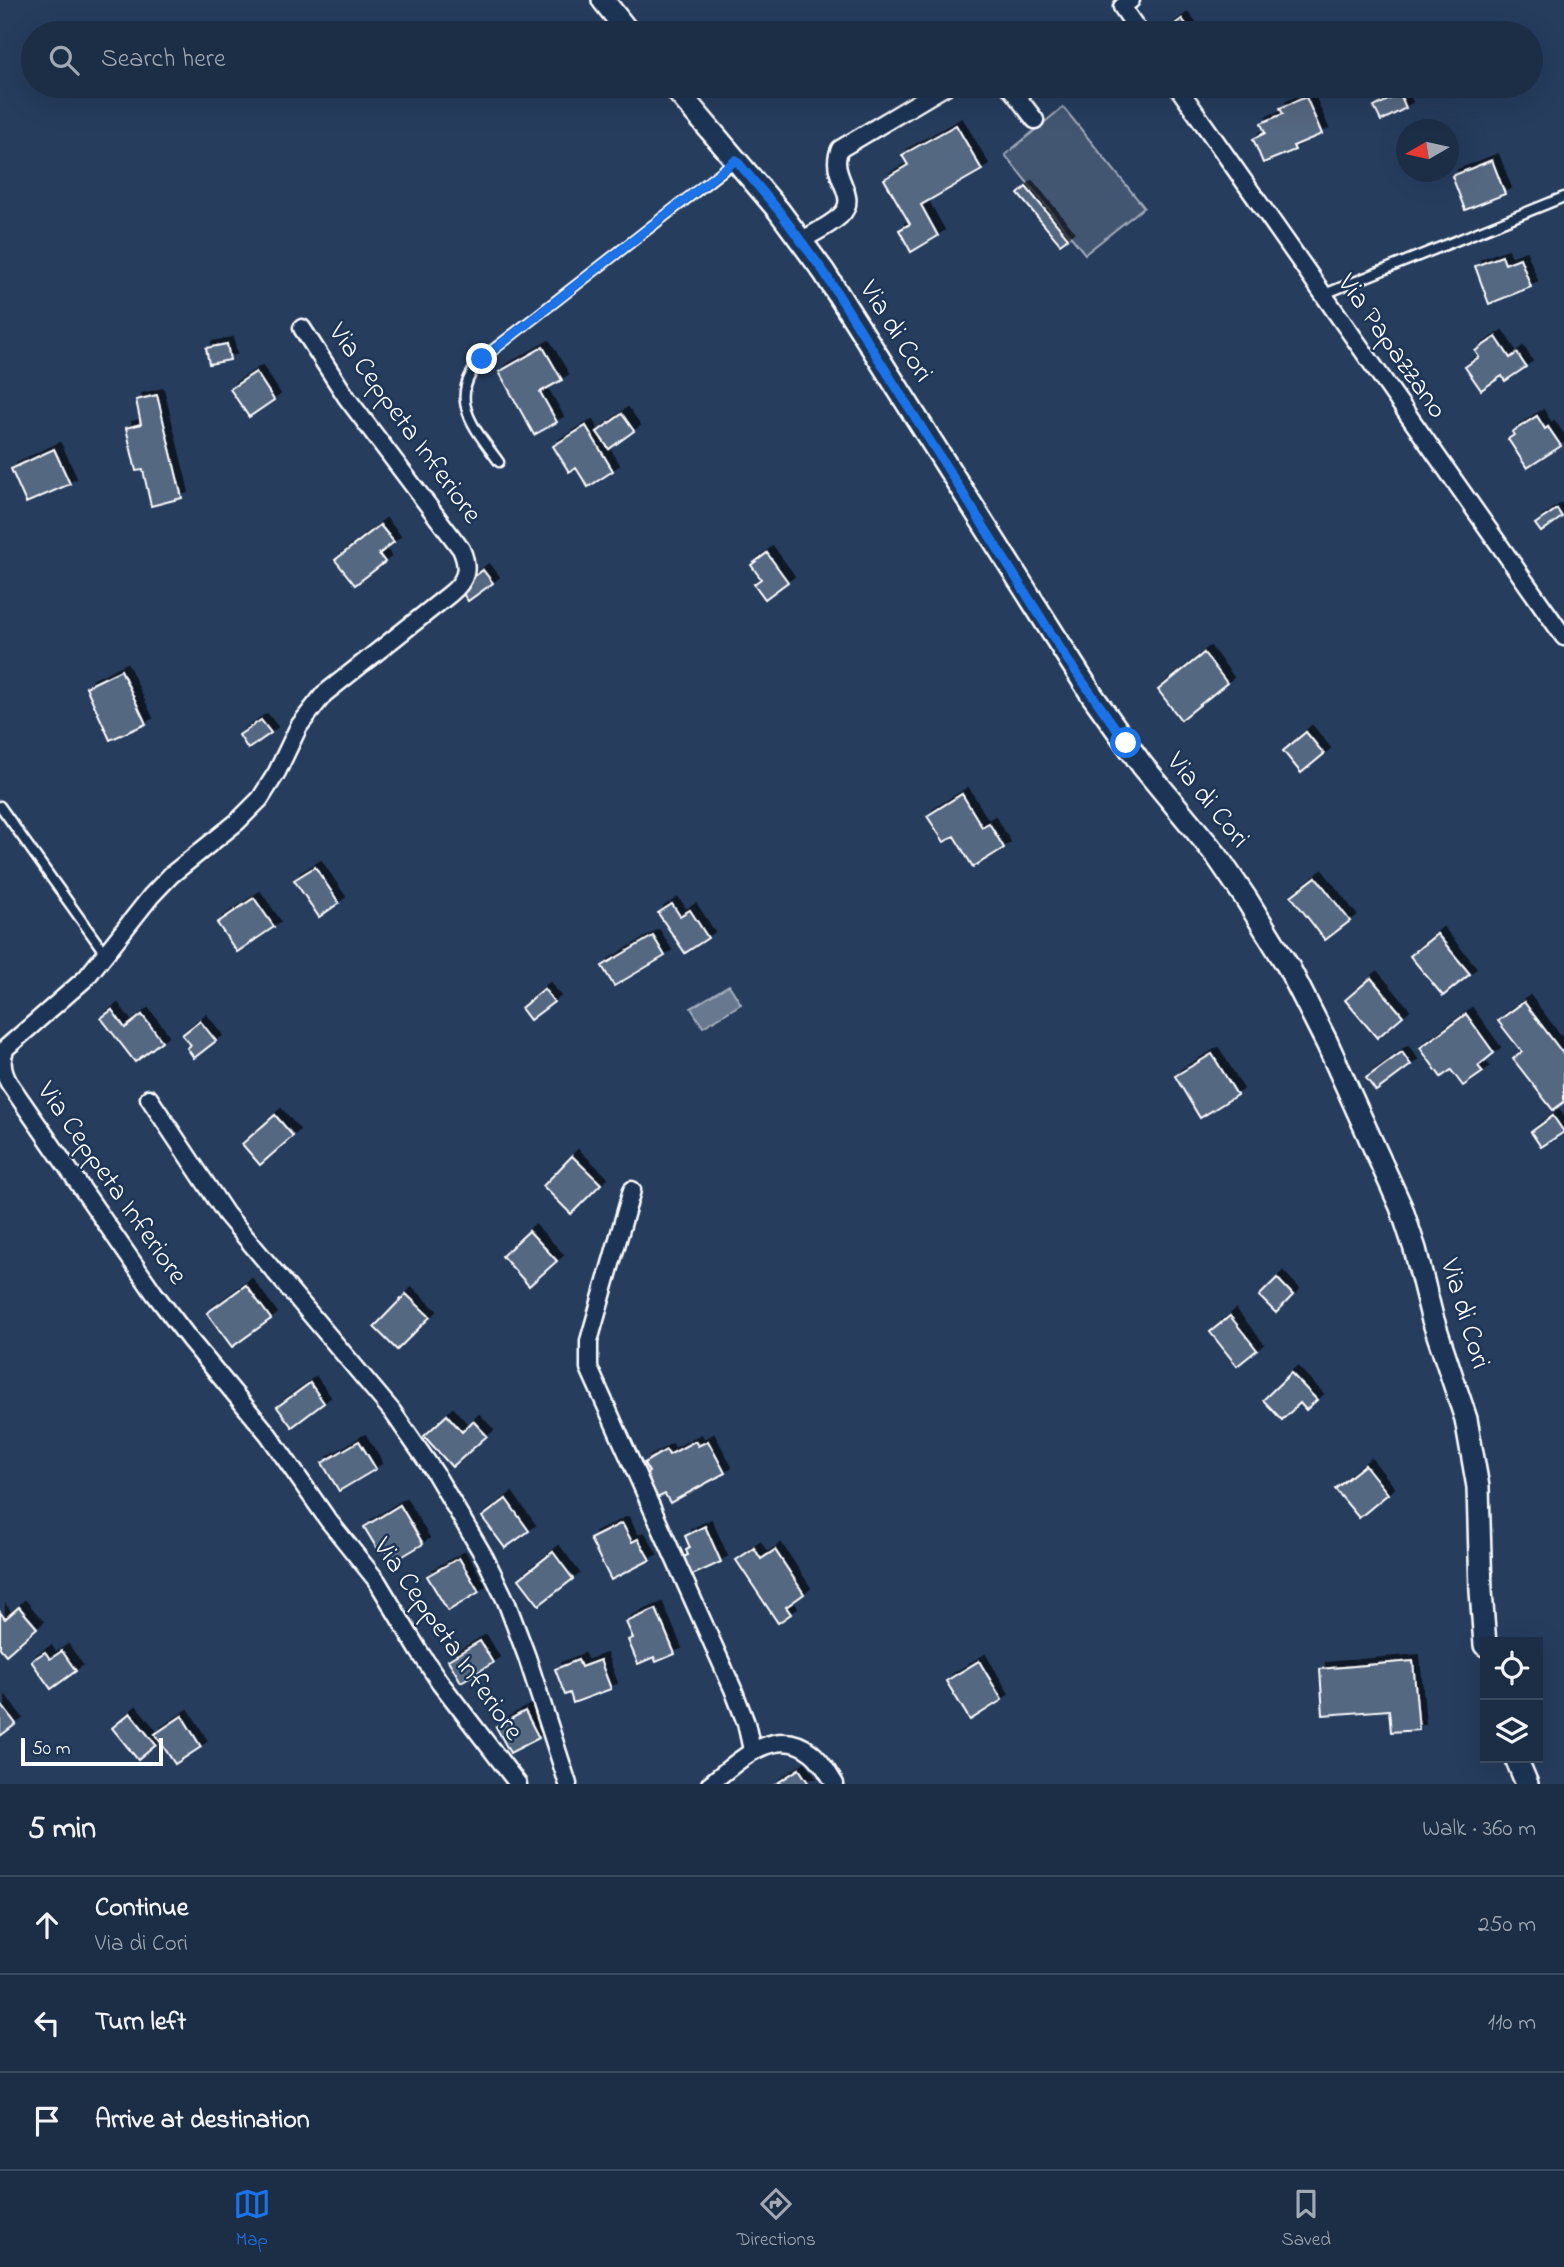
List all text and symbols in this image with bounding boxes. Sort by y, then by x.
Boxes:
search box [21,21,1543,98]
icon: search [45,41,83,79]
text: Search here [101,41,226,79]
north arrow [1396,119,1459,182]
street label: Via Papazzano [1325,265,1456,428]
street label: Via di Cori [847,272,942,391]
street label: Via Ceppeta Inferiore [316,314,491,533]
route end [466,343,497,374]
route start [1110,727,1141,758]
street label: Via di Cori [1155,743,1259,858]
street label: Via Ceppeta Inferiore [25,1073,197,1294]
street label: Via di Cori [1428,1253,1500,1374]
street label: Via Ceppeta Inferiore [361,1529,533,1750]
map controls [1480,1637,1543,1763]
button: locate [1480,1637,1543,1700]
button: layers [1480,1700,1543,1763]
scale bar [21,1735,163,1767]
text: 50 m [32,1736,71,1763]
text: 5 min [28,1808,96,1852]
text: Walk · 360 m [1422,1813,1536,1846]
text: Continue [95,1890,188,1928]
icon: ahead [28,1906,66,1944]
text: 250 m [1478,1909,1536,1942]
text: Via di Cori [95,1928,188,1961]
icon: left [28,2004,66,2042]
text: Turn left [95,2004,186,2042]
text: 110 m [1488,2007,1536,2040]
icon: arrive [28,2102,66,2140]
text: Arrive at destination [95,2102,310,2140]
tab: Map [233,2185,271,2254]
tab: Directions [737,2185,816,2254]
tab: Saved [1282,2185,1331,2254]

